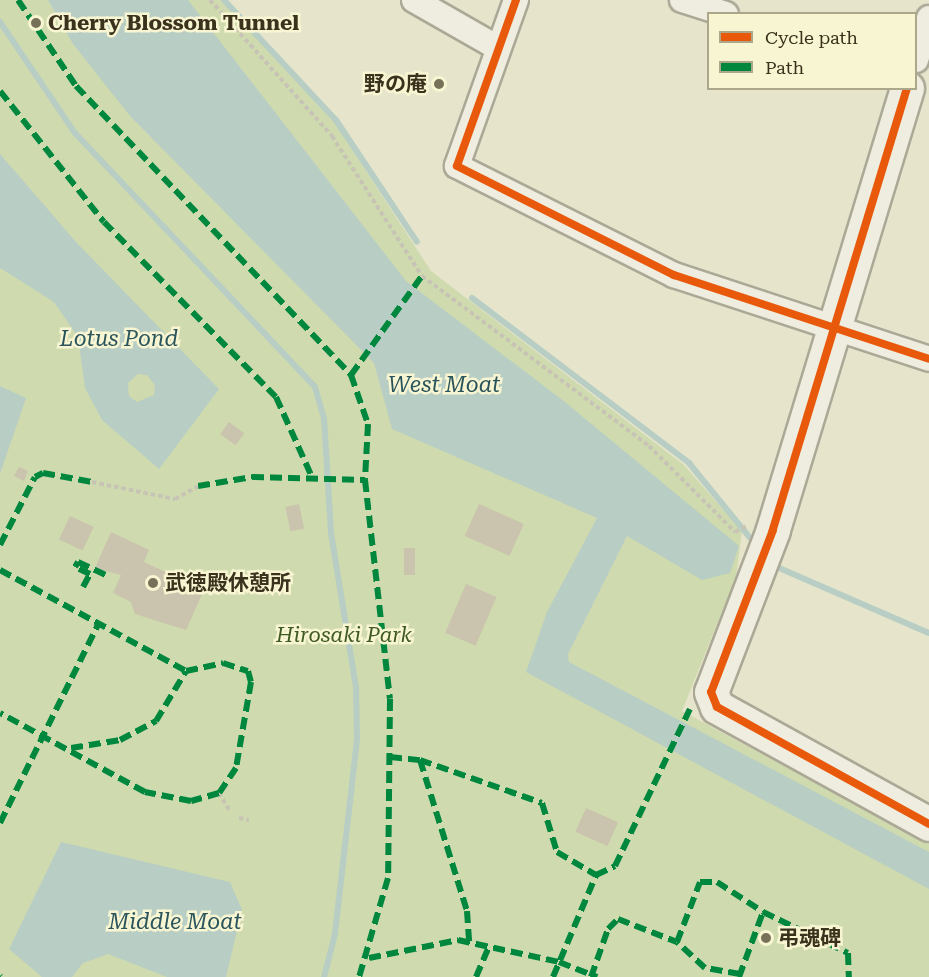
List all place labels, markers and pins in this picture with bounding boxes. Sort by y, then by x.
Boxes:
place label: Cherry Blossom Tunnel [48,10,299,36]
marker: Cherry Blossom Tunnel [29,16,43,30]
place label: 野の庵 [364,71,427,97]
marker: 野の庵 [432,77,446,91]
place label: 武徳殿休憩所 [165,570,291,596]
marker: 武徳殿休憩所 [146,576,160,590]
place label: 弔魂碑 [778,925,841,951]
marker: 弔魂碑 [759,931,773,945]

